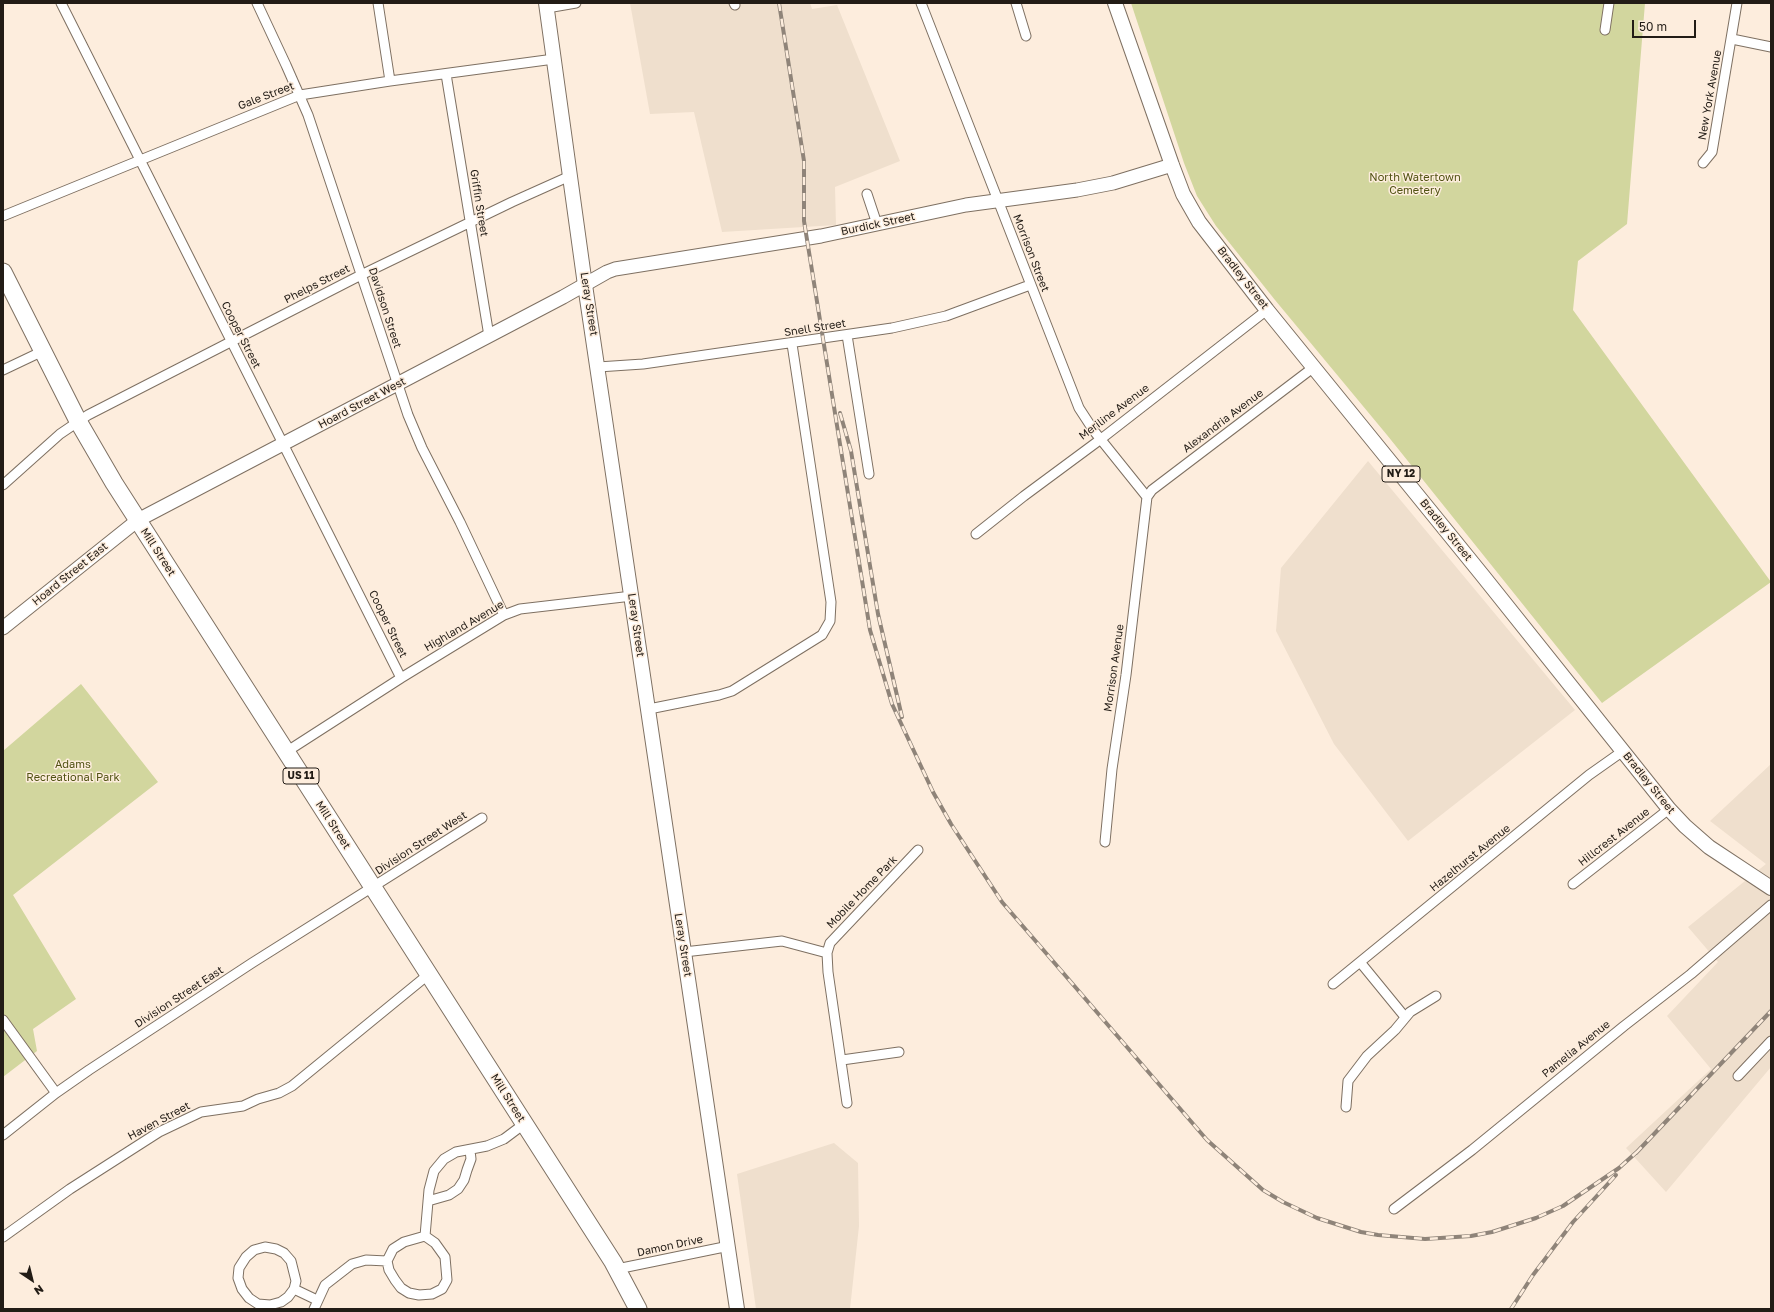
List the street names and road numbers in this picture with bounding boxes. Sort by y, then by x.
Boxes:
street label: New York Avenue [1696,49,1724,141]
street label: Gale Street [236,79,296,113]
street label: Griffin Street [467,168,491,238]
street label: Burdick Street [840,210,916,238]
street label: Morrison Street [1010,212,1052,294]
street label: Bradley Street [1215,244,1271,312]
street label: Phelps Street [282,262,352,306]
street label: Davidson Street [366,266,404,350]
street label: Leray Street [577,271,601,337]
street label: Cooper Street [218,299,264,371]
street label: Snell Street [783,317,847,339]
street label: Hoard Street West [316,374,408,432]
street label: Meriline Avenue [1076,381,1152,443]
street label: Alexandria Avenue [1180,386,1266,456]
road number: NY 12 [1382,466,1420,482]
street label: Bradley Street [1417,496,1475,564]
street label: Mill Street [138,525,178,579]
street label: Hoard Street East [30,540,110,608]
street label: Cooper Street [366,588,410,660]
street label: Leray Street [625,592,647,658]
street label: Highland Avenue [422,598,506,654]
street label: Morrison Avenue [1101,623,1127,713]
street label: Bradley Street [1620,749,1678,817]
road number: US 11 [283,768,319,784]
street label: Mill Street [313,798,353,852]
street label: Hillcrest Avenue [1576,805,1652,869]
street label: Division Street West [373,808,469,878]
street label: Hazelhurst Avenue [1427,822,1513,894]
street label: Mobile Home Park [824,853,900,931]
street label: Leray Street [671,912,695,978]
street label: Division Street East [132,963,226,1031]
street label: Pamelia Avenue [1539,1018,1613,1080]
street label: Mill Street [488,1071,528,1125]
street label: Haven Street [126,1099,192,1143]
street label: Damon Drive [636,1233,704,1259]

